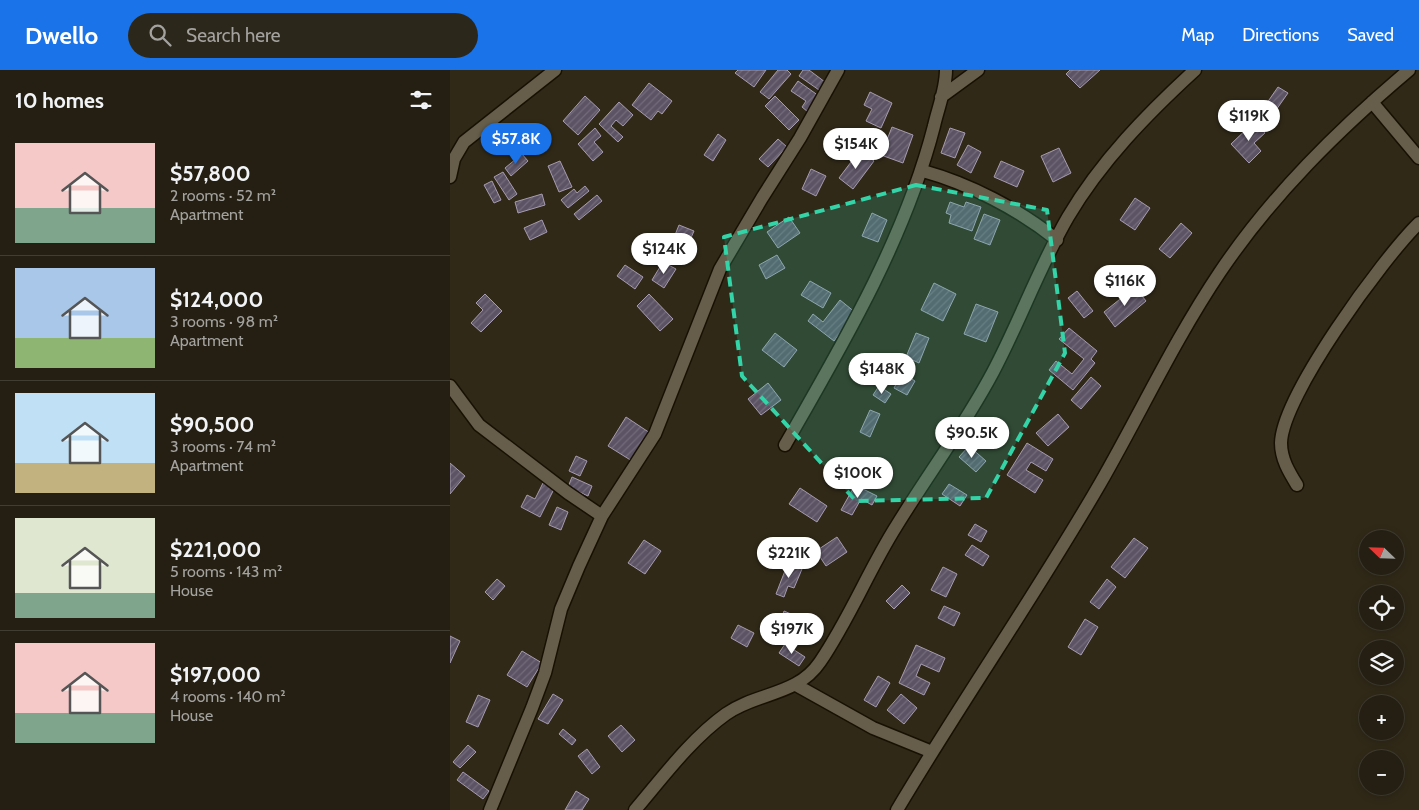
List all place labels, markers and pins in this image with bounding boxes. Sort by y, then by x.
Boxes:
pin: $119K [1214,100,1284,142]
pin: $57.8K [475,122,557,165]
pin: $154K [821,128,891,170]
pin: $124K [629,232,699,275]
pin: $116K [1090,264,1160,307]
pin: $148K [847,352,917,395]
pin: $90.5K [931,416,1013,459]
pin: $100K [823,456,893,499]
pin: $221K [754,536,824,579]
pin: $197K [757,612,827,655]

